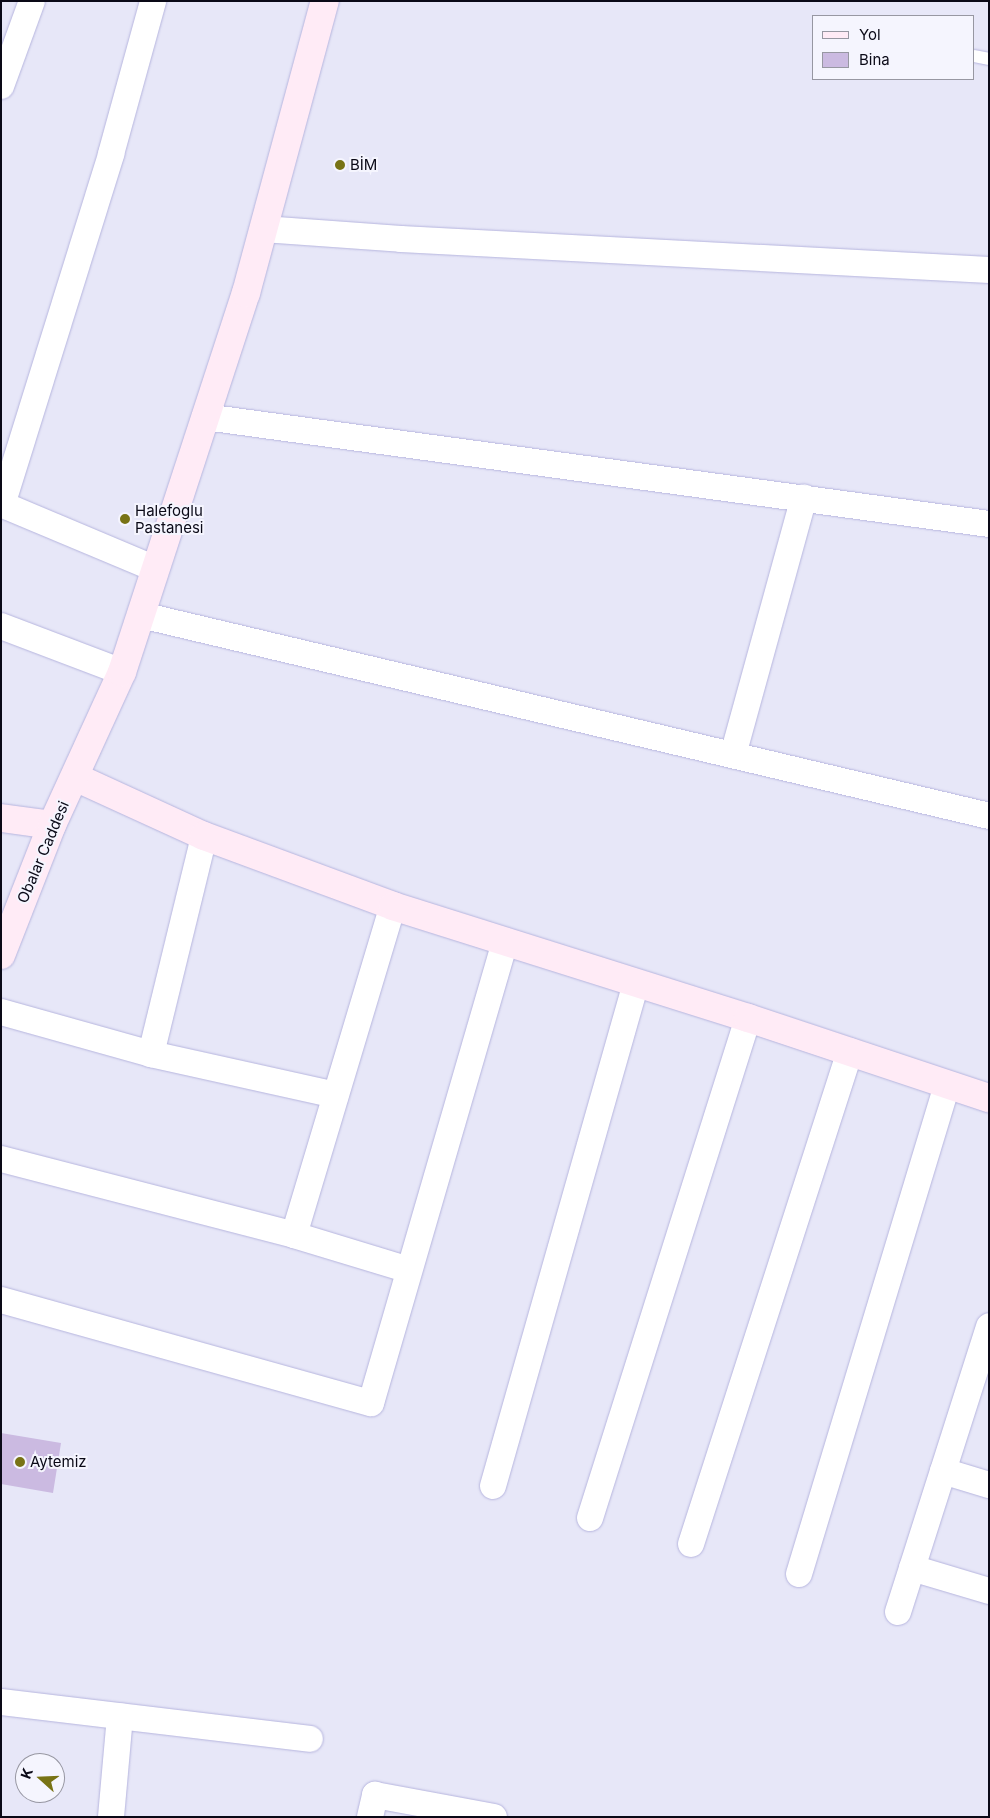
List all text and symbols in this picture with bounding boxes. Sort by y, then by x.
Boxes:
legend [812,15,975,80]
text: Yol [859,25,881,44]
text: Bina [859,50,890,69]
place label: BİM [350,156,377,174]
marker: BİM [334,159,346,171]
place label: Halefoglu Pastanesi [135,501,203,536]
marker: Halefoglu Pastanesi [119,513,131,525]
street label: Obalar Caddesi [13,798,73,906]
place label: Aytemiz [30,1453,87,1471]
marker: Aytemiz [14,1456,26,1468]
north arrow [15,1753,65,1803]
text: K [17,1765,36,1781]

